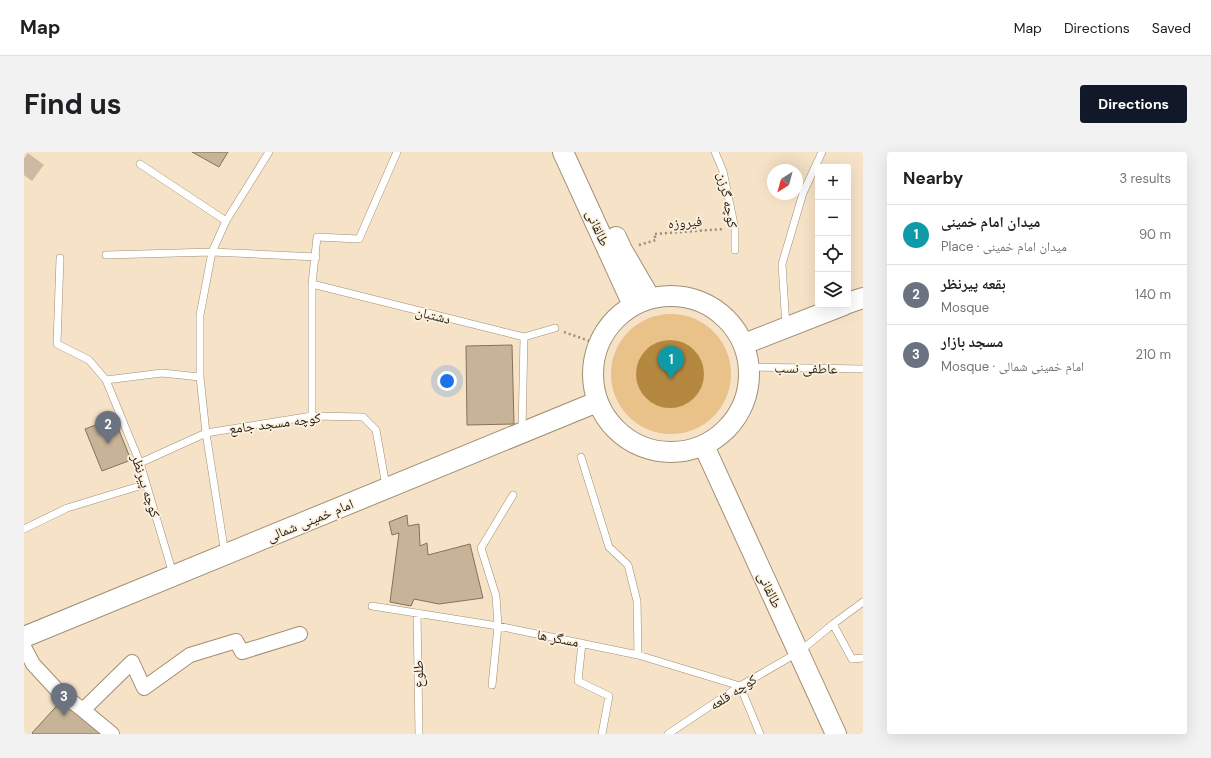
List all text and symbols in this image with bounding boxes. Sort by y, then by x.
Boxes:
text: Map [20,15,60,40]
text: Map [1014,19,1042,37]
text: Directions [1064,19,1130,37]
text: Saved [1152,19,1191,37]
button: Directions [1080,85,1187,123]
text: Find us [24,86,122,123]
north arrow [767,164,803,200]
map controls [815,164,851,308]
button: + [815,164,851,200]
text: Nearby [903,167,963,189]
text: 3 results [1119,170,1171,187]
street label: کوچه گرزن [714,171,742,230]
button: − [815,200,851,236]
street label: طالقانی [582,207,614,249]
street label: فیروزه [667,212,703,232]
text: میدان امام خمینی [941,212,1040,232]
text: 1 [914,226,918,243]
text: 90 m [1139,226,1171,243]
button: locate [815,236,851,272]
text: Place · میدان امام خمینی [941,238,1067,255]
button: layers [815,272,851,308]
text: بقعه پیرنظر [941,274,1006,294]
text: 2 [912,286,920,303]
text: 140 m [1135,286,1171,303]
text: Mosque [941,299,989,316]
street label: دشتبان [413,302,453,328]
text: مسجد بازار [941,332,1003,352]
pin: 1 [658,346,684,379]
text: 3 [912,346,920,363]
text: 210 m [1136,346,1171,363]
street label: عاطفی نسب [774,358,838,378]
text: Mosque · امام خمینی شمالی [941,358,1084,375]
your location [437,371,457,391]
street label: کوچه مسجد جامع [228,408,322,439]
pin: 2 [95,411,121,444]
street label: کوچه پیرنظر [127,451,165,520]
street label: امام خمینی شمالی [264,494,356,547]
street label: طالقانی [754,569,786,611]
street label: مسگر ها [536,625,580,651]
street label: طلوع [409,660,428,688]
street label: کوچه قلعه [706,670,760,714]
pin: 3 [51,683,77,716]

